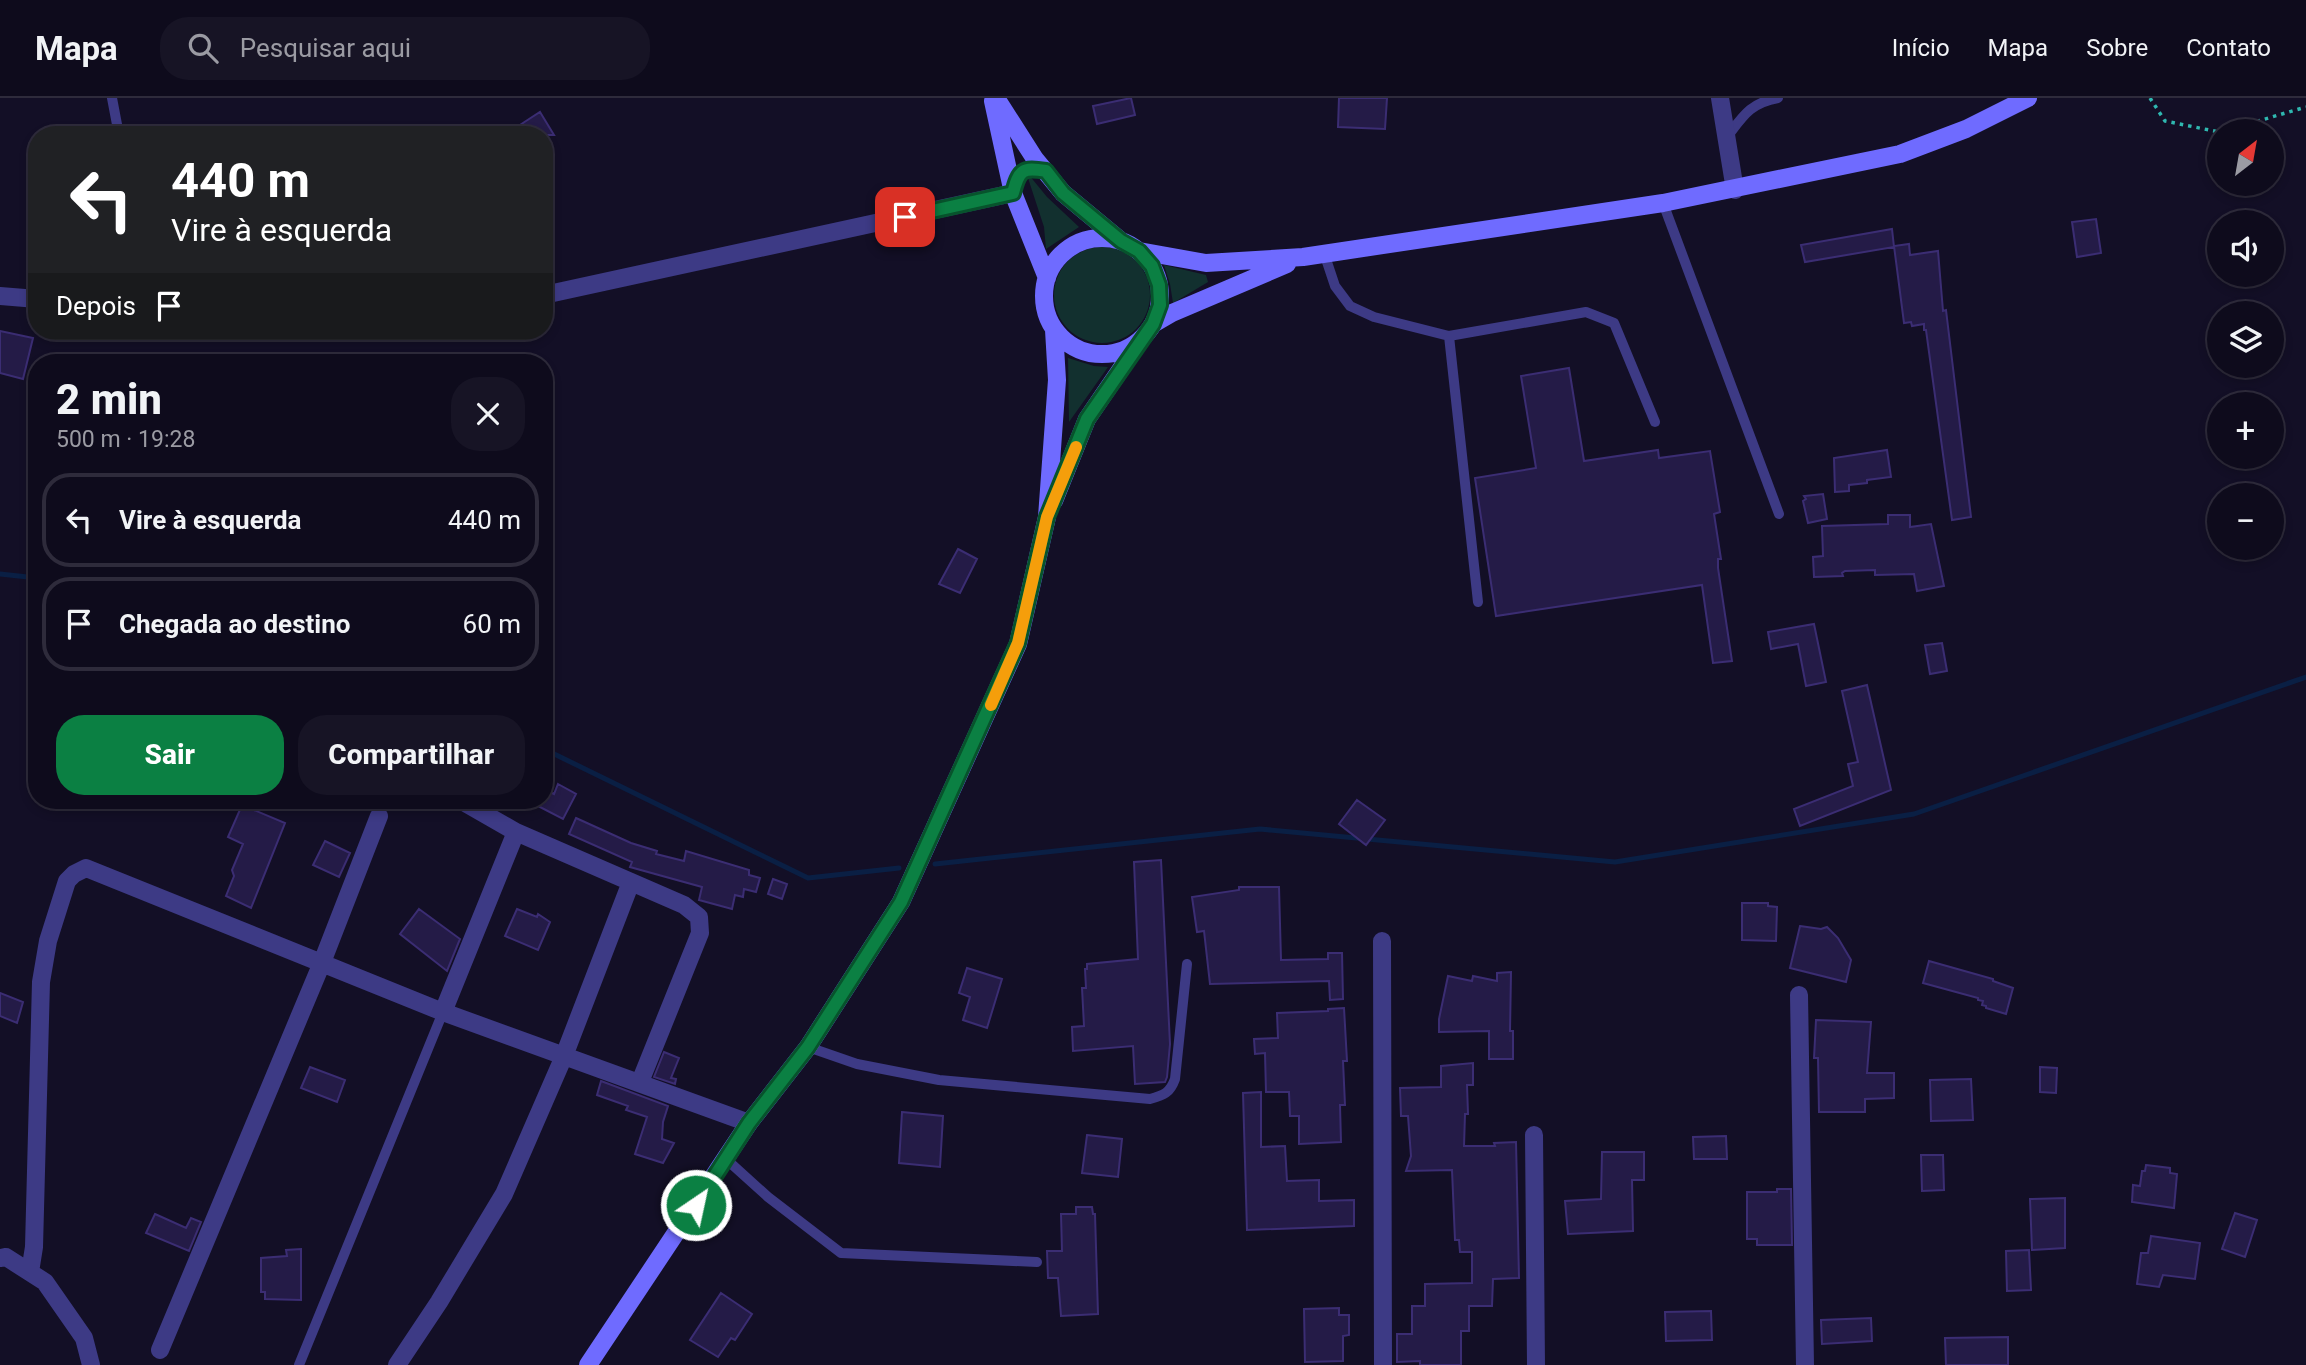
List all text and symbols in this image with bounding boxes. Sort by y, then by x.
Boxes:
search box [160,17,650,80]
text: Mapa [35,29,118,68]
icon: search [184,29,222,67]
text: Pesquisar aqui [240,33,411,63]
text: Início [1892,34,1950,62]
text: Mapa [1988,34,2048,62]
text: Sobre [2086,34,2148,62]
text: Contato [2186,34,2271,62]
north arrow [2207,119,2284,196]
map controls [2207,119,2284,560]
text: 440 m [171,152,310,209]
icon: left [56,154,147,245]
pin [875,187,935,247]
icon: arrive [886,198,924,236]
button: sound [2207,210,2284,287]
text: Vire à esquerda [171,211,392,249]
icon: arrive [150,287,188,325]
text: Depois [56,291,136,321]
button: layers [2207,301,2284,378]
text: 2 min [56,375,162,424]
button: close [451,377,525,451]
button: + [2207,392,2284,469]
text: 500 m · 19:28 [56,426,195,453]
button: − [2207,483,2284,560]
icon: left [60,501,98,539]
text: Vire à esquerda [119,505,302,535]
text: 440 m [448,505,521,535]
icon: arrive [60,605,98,643]
text: Chegada ao destino [119,609,350,639]
text: 60 m [463,609,521,639]
button: Sair [56,715,284,795]
button: Compartilhar [298,715,525,795]
position arrow [659,1168,733,1242]

